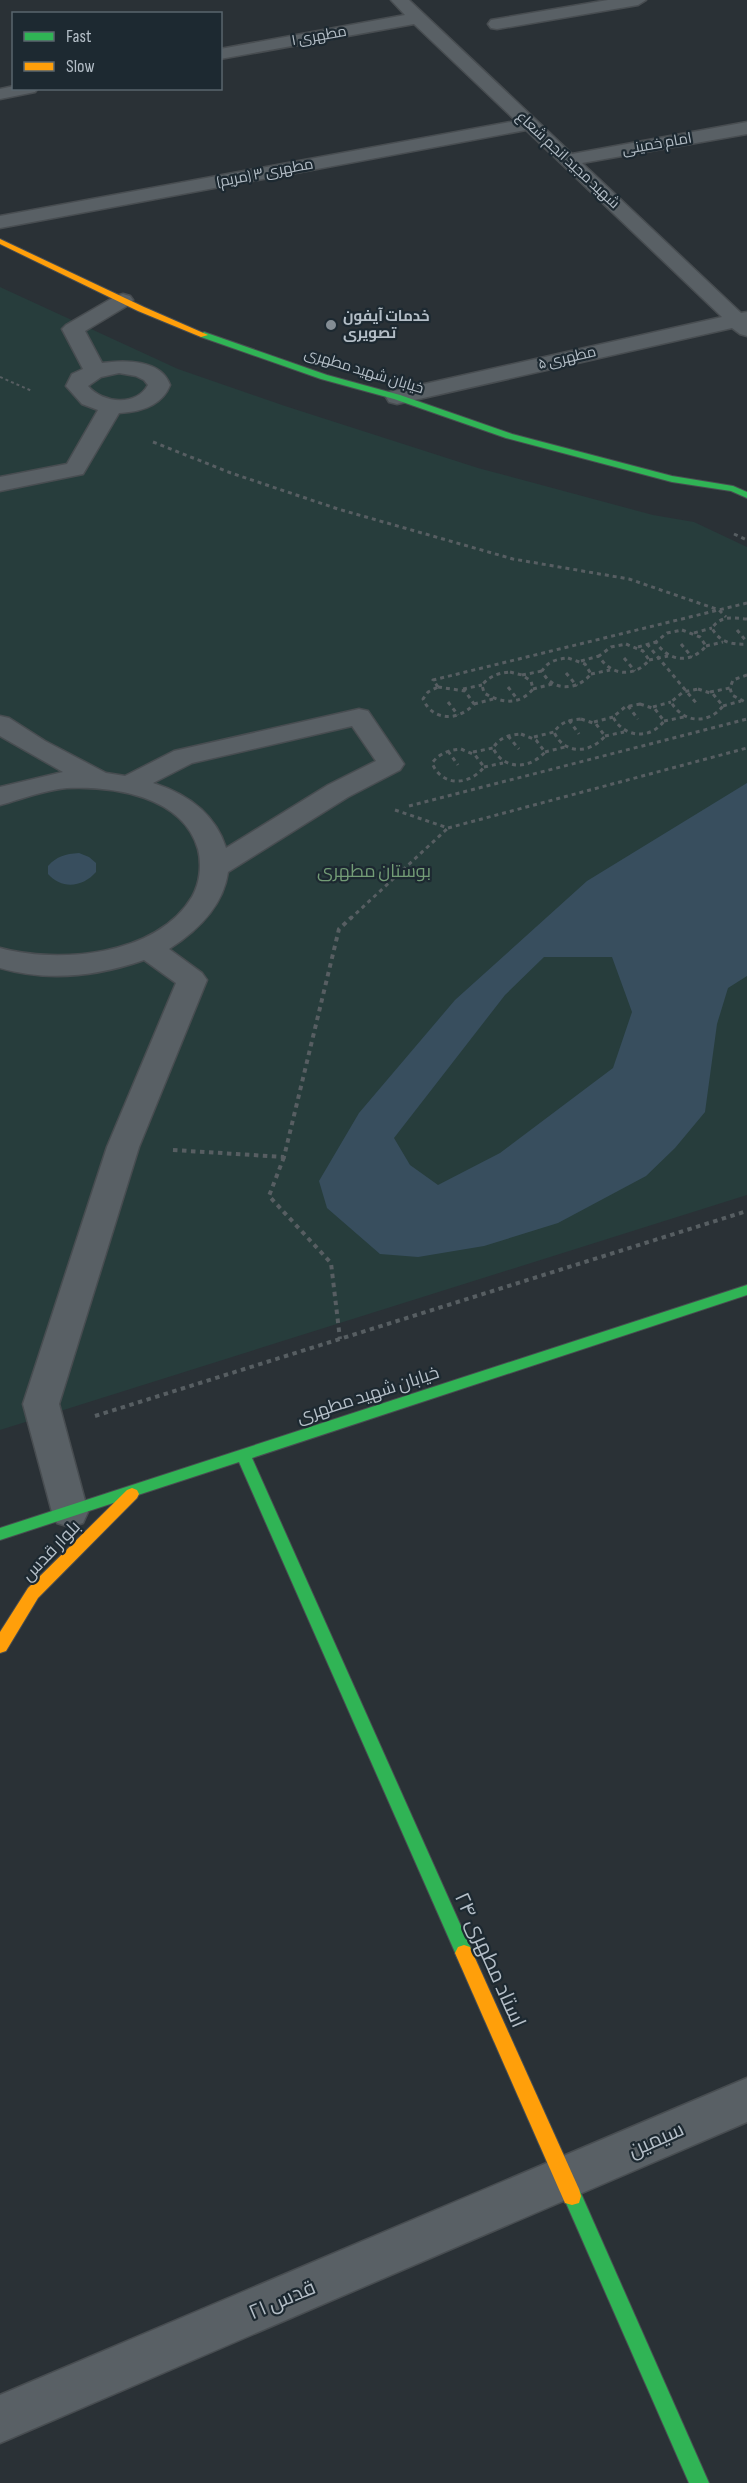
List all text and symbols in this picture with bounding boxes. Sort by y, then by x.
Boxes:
legend [12,12,222,90]
street label: مطهری ۱ [290,22,348,50]
text: Fast [66,26,92,47]
text: Slow [66,56,95,77]
street label: شهید مجید انجم شعاع [512,107,624,214]
street label: امام خمینی [621,129,693,159]
street label: مطهری ۳ (مریم) [215,154,315,192]
place label: خدمات آیفون تصویری [343,307,430,343]
marker: خدمات آیفون تصویری [324,318,338,332]
street label: مطهری ۵ [536,342,598,374]
street label: خیابان شهید مطهری [302,344,426,398]
park label: بوستان مطهری [317,861,431,882]
street label: خیابان شهید مطهری [294,1362,442,1428]
street label: بلوار قدس [17,1517,85,1585]
street label: استاد مطهری ۲۴ [449,1888,531,2032]
street label: سیمین [624,2117,688,2163]
street label: قدس ۲۱ [245,2275,319,2325]

